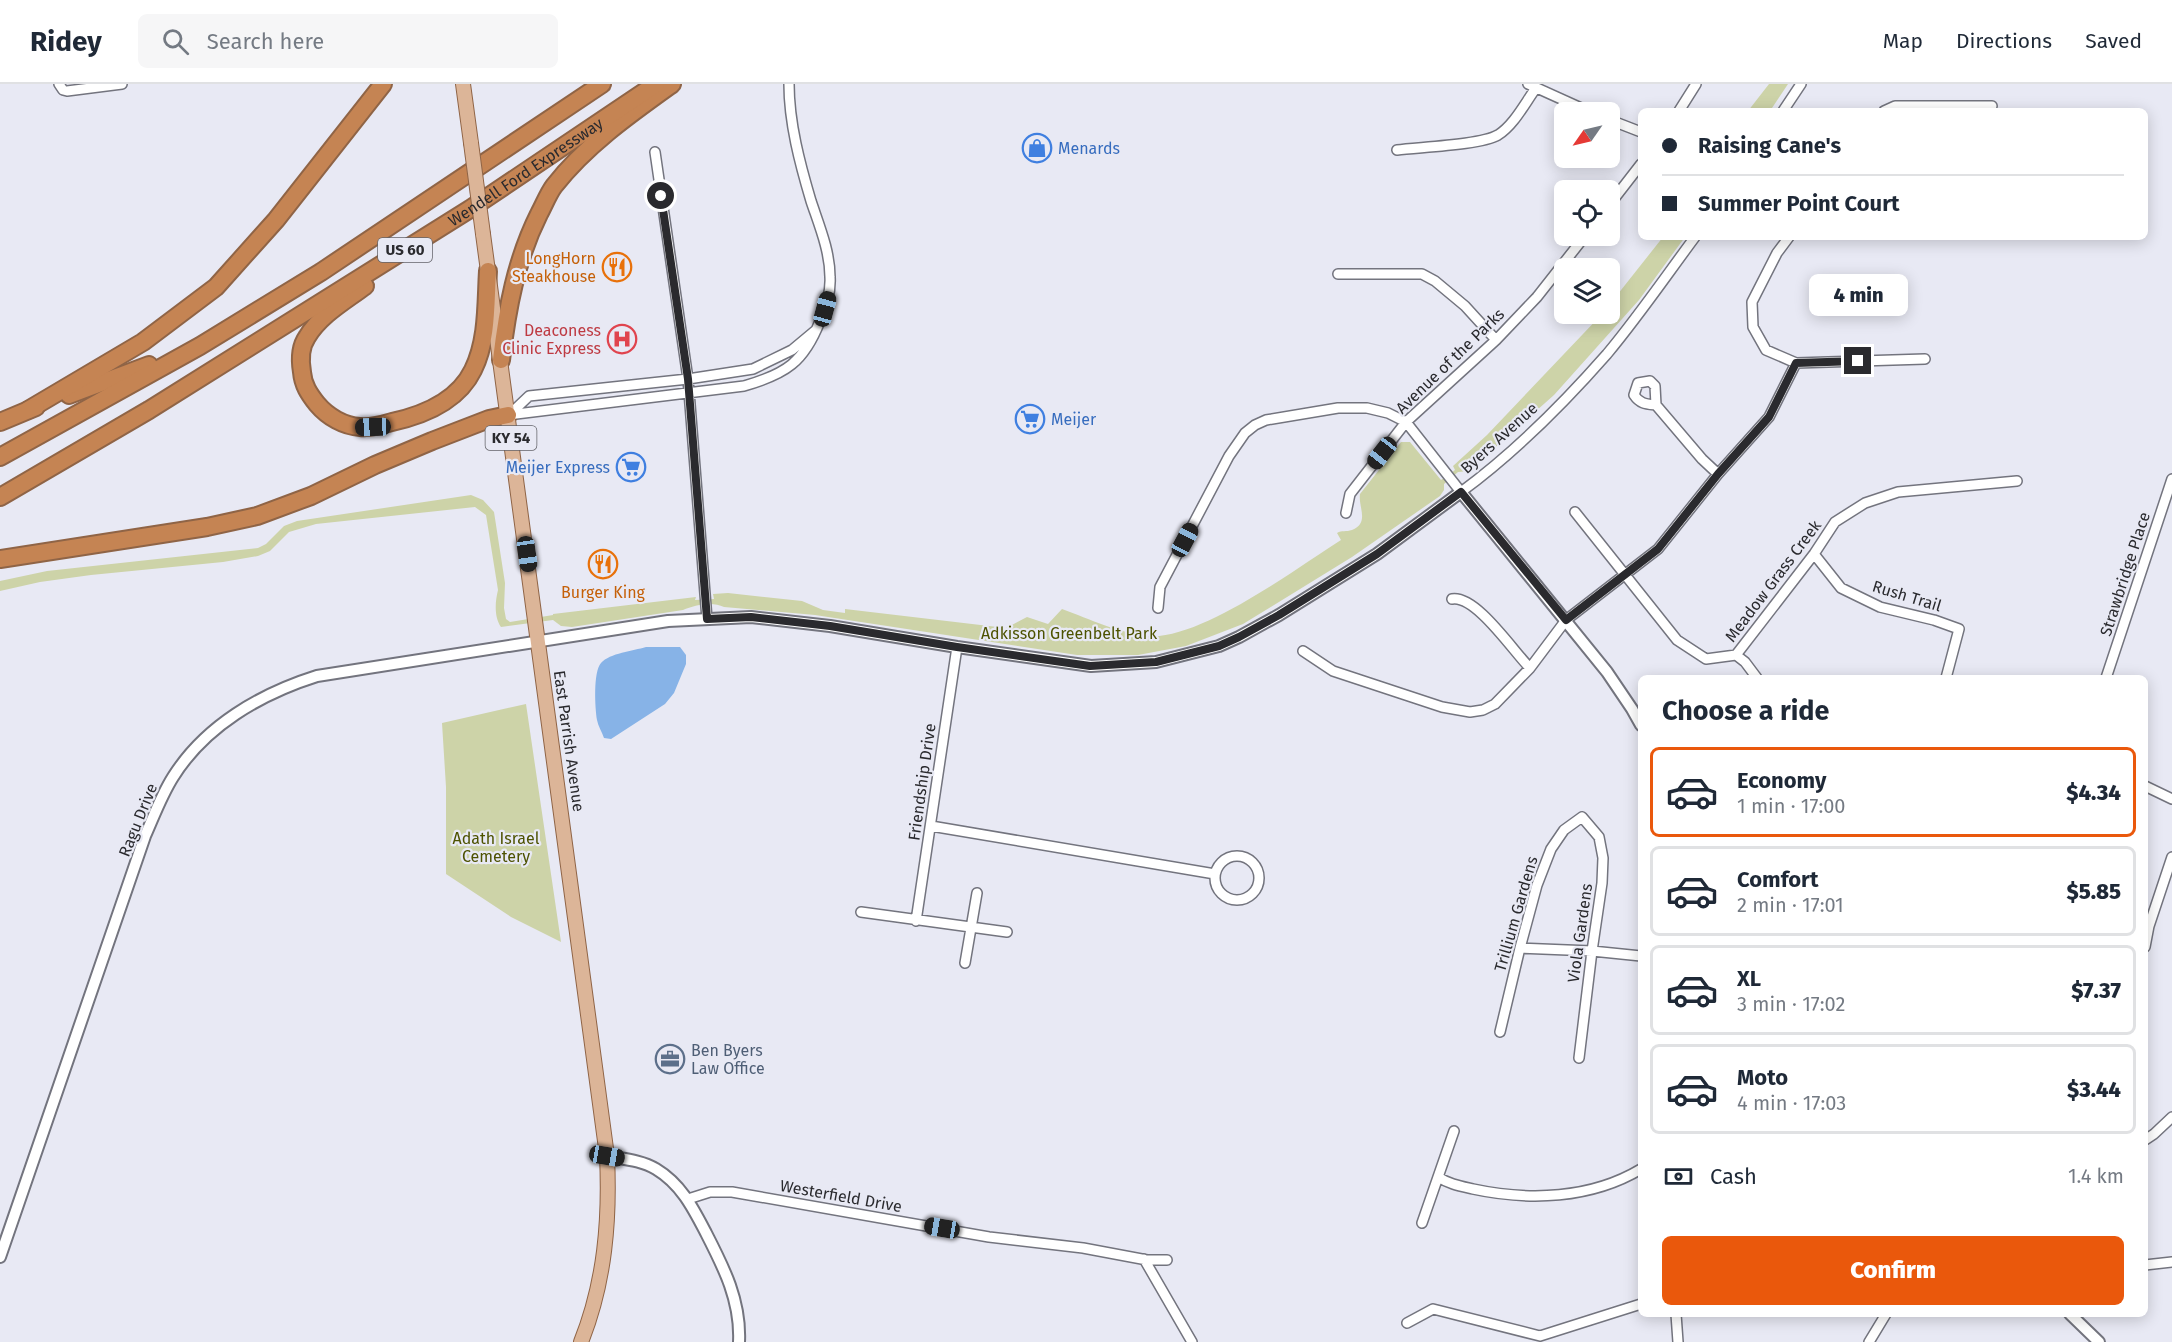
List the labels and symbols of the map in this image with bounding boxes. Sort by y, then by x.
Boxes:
north arrow [1554,102,1620,168]
street label: Wendell Ford Expressway [444,113,606,230]
shop icon: Menards [1021,132,1053,164]
place label: Menards [1058,139,1120,158]
route start [647,182,674,209]
road number: US 60 [378,238,432,262]
place label: LongHorn Steakhouse [512,249,596,286]
restaurant icon: LongHorn Steakhouse [601,251,633,283]
callout: 4 min [1808,274,1908,316]
car [812,289,838,329]
street label: Avenue of the Parks [1392,304,1508,418]
place label: Deaconess Clinic Express [502,321,601,358]
hospital icon: Deaconess Clinic Express [606,323,638,355]
route end [1844,347,1871,374]
street label: Byers Avenue [1457,398,1541,478]
supermarket icon: Meijer [1014,403,1046,435]
place label: Meijer [1051,410,1097,429]
car [355,417,391,437]
road number: KY 54 [486,426,536,450]
car [1364,433,1400,473]
supermarket icon: Meijer Express [615,451,647,483]
place label: Meijer Express [506,458,610,477]
street label: Strawbridge Place [2096,509,2154,639]
street label: Meadow Grass Creek [1721,516,1826,646]
car [1169,520,1201,560]
car [516,535,538,573]
restaurant icon: Burger King [587,548,619,580]
street label: Rush Trail [1870,576,1944,616]
place label: Burger King [561,583,646,602]
park label: Adkisson Greenbelt Park [981,624,1158,643]
street label: East Parrish Avenue [550,669,588,813]
street label: Friendship Drive [904,722,940,842]
street label: Ragu Drive [115,781,161,859]
park label: Adath Israel Cemetery [453,829,540,866]
street label: Trillium Gardens [1490,854,1542,974]
street label: Viola Gardens [1564,882,1596,984]
place label: Ben Byers Law Office [691,1041,765,1078]
office icon: Ben Byers Law Office [654,1043,686,1075]
car [588,1144,626,1168]
street label: Westerfield Drive [779,1176,903,1216]
car [923,1216,961,1240]

